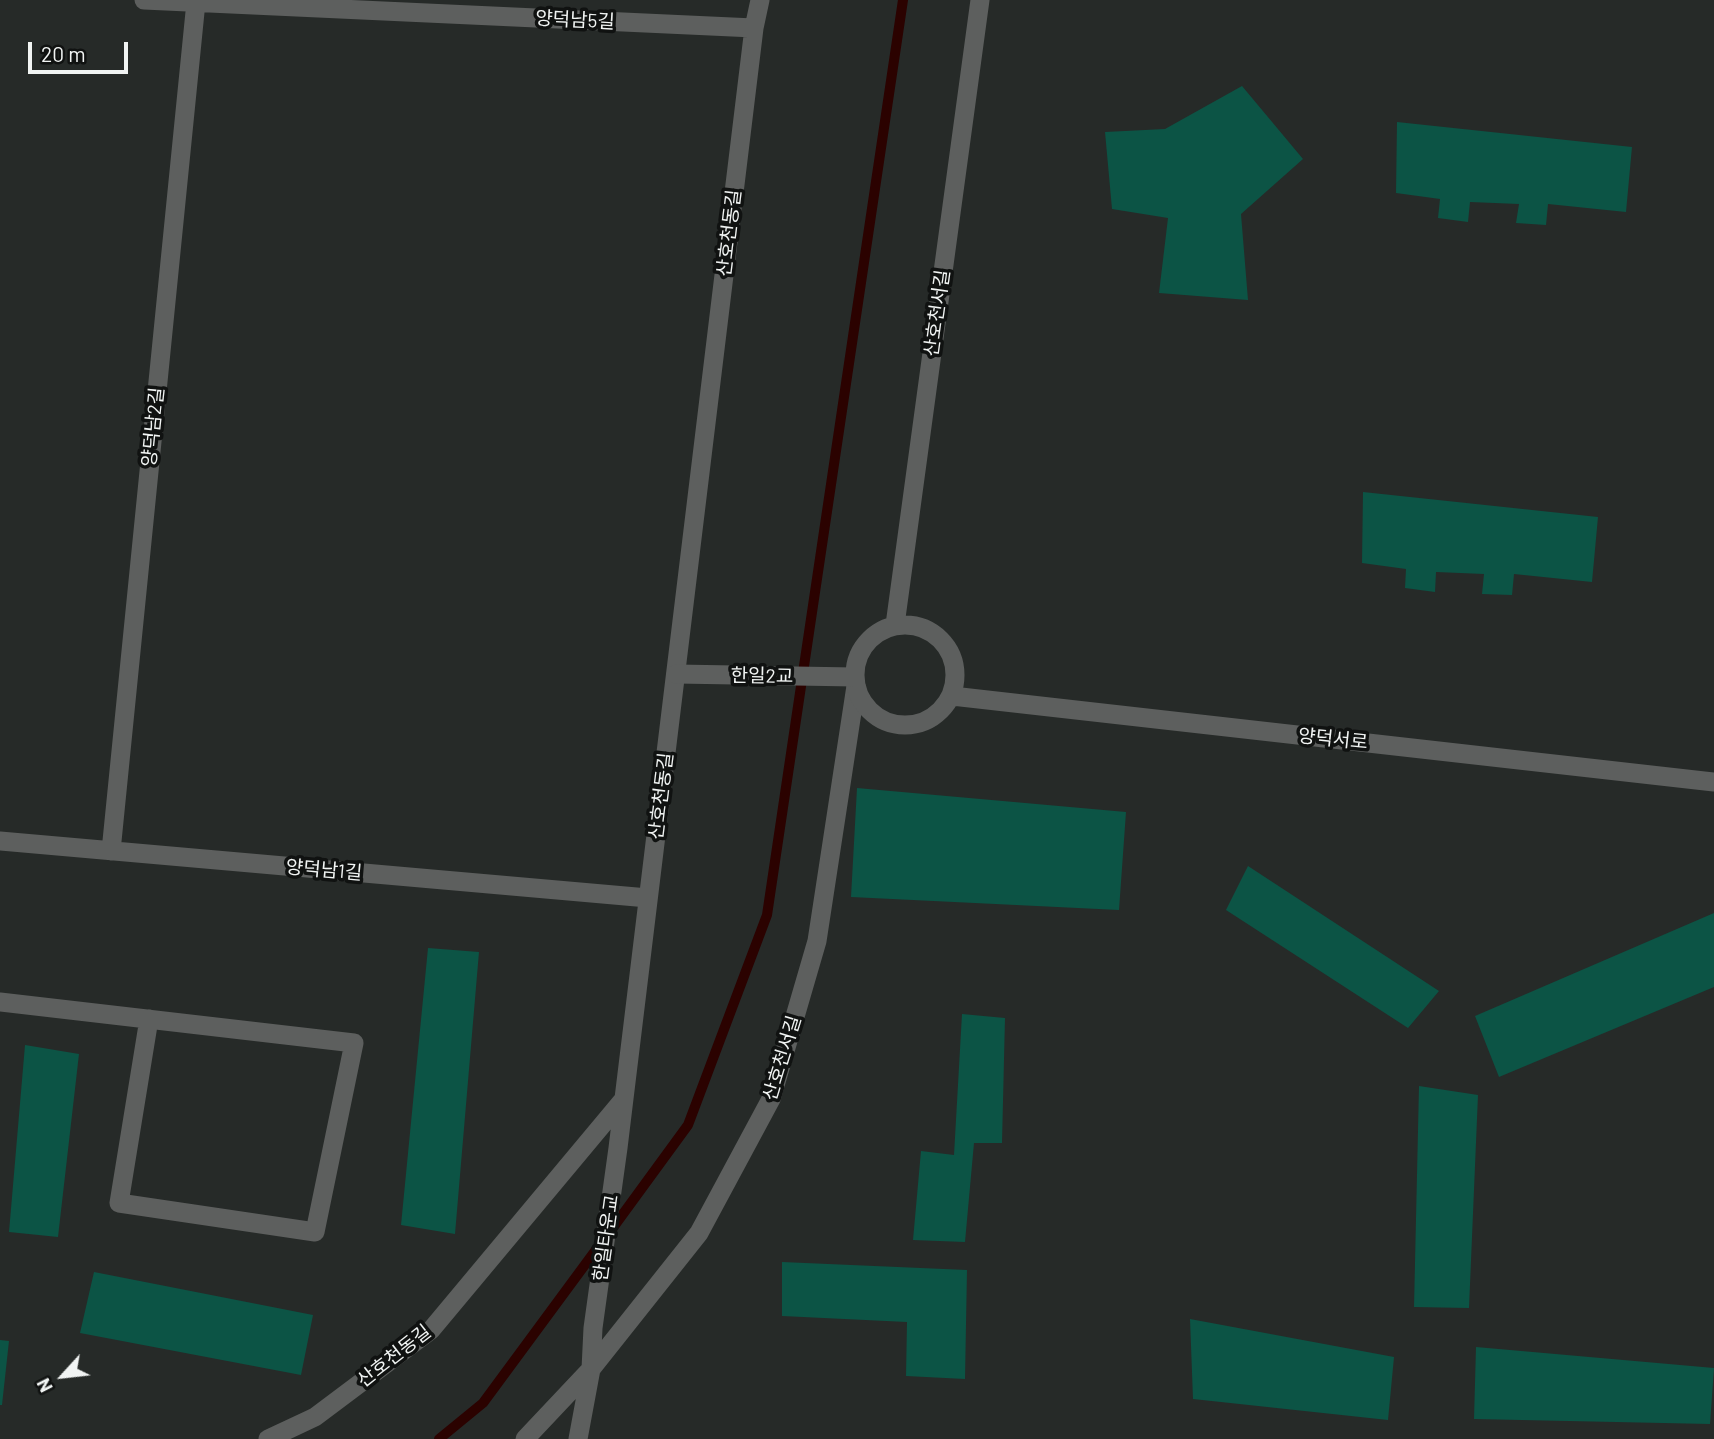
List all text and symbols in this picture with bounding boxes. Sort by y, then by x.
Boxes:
street label: 양덕남5길 [535,7,615,33]
scale bar [32,28,131,72]
text: 20 m [41,41,86,66]
street label: 산호천동길 [712,188,746,278]
street label: 산호천서길 [920,268,954,358]
street label: 양덕남2길 [137,386,169,468]
street label: 한일2교 [730,664,794,688]
street label: 양덕서로 [1297,724,1369,754]
street label: 산호천동길 [644,751,678,841]
street label: 양덕남1길 [285,855,363,885]
street label: 산호천서길 [758,1013,806,1103]
street label: 한일타운교 [589,1193,623,1283]
street label: 산호천동길 [353,1320,435,1392]
north arrow [28,1341,98,1411]
text: N [31,1375,57,1397]

